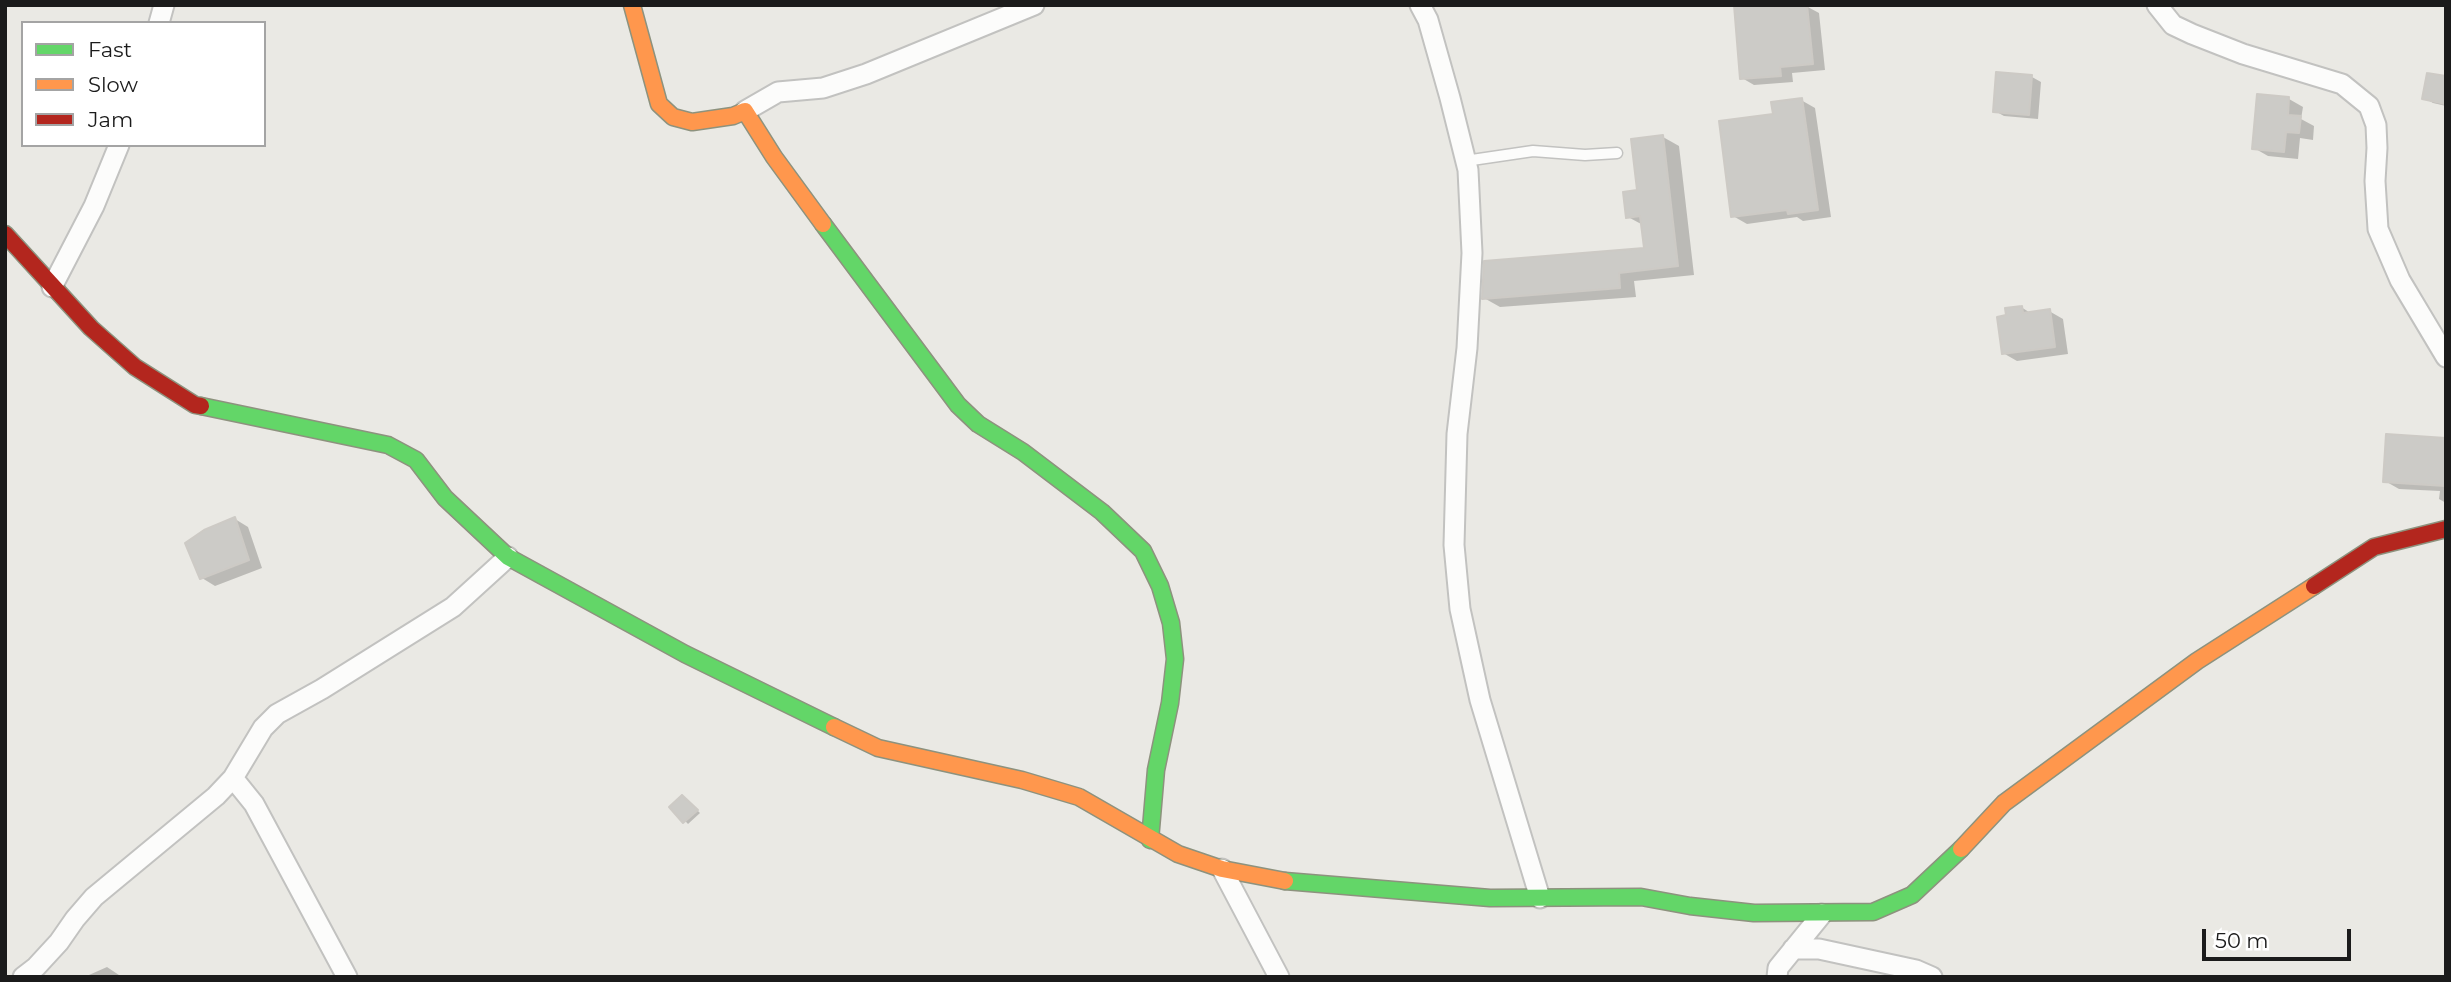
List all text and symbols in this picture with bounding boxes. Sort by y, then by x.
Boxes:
legend [21,21,266,147]
text: Fast [88,37,132,62]
text: Slow [88,72,138,97]
text: Jam [88,107,133,132]
scale bar [2206,916,2355,960]
text: 50 m [2215,928,2269,953]

